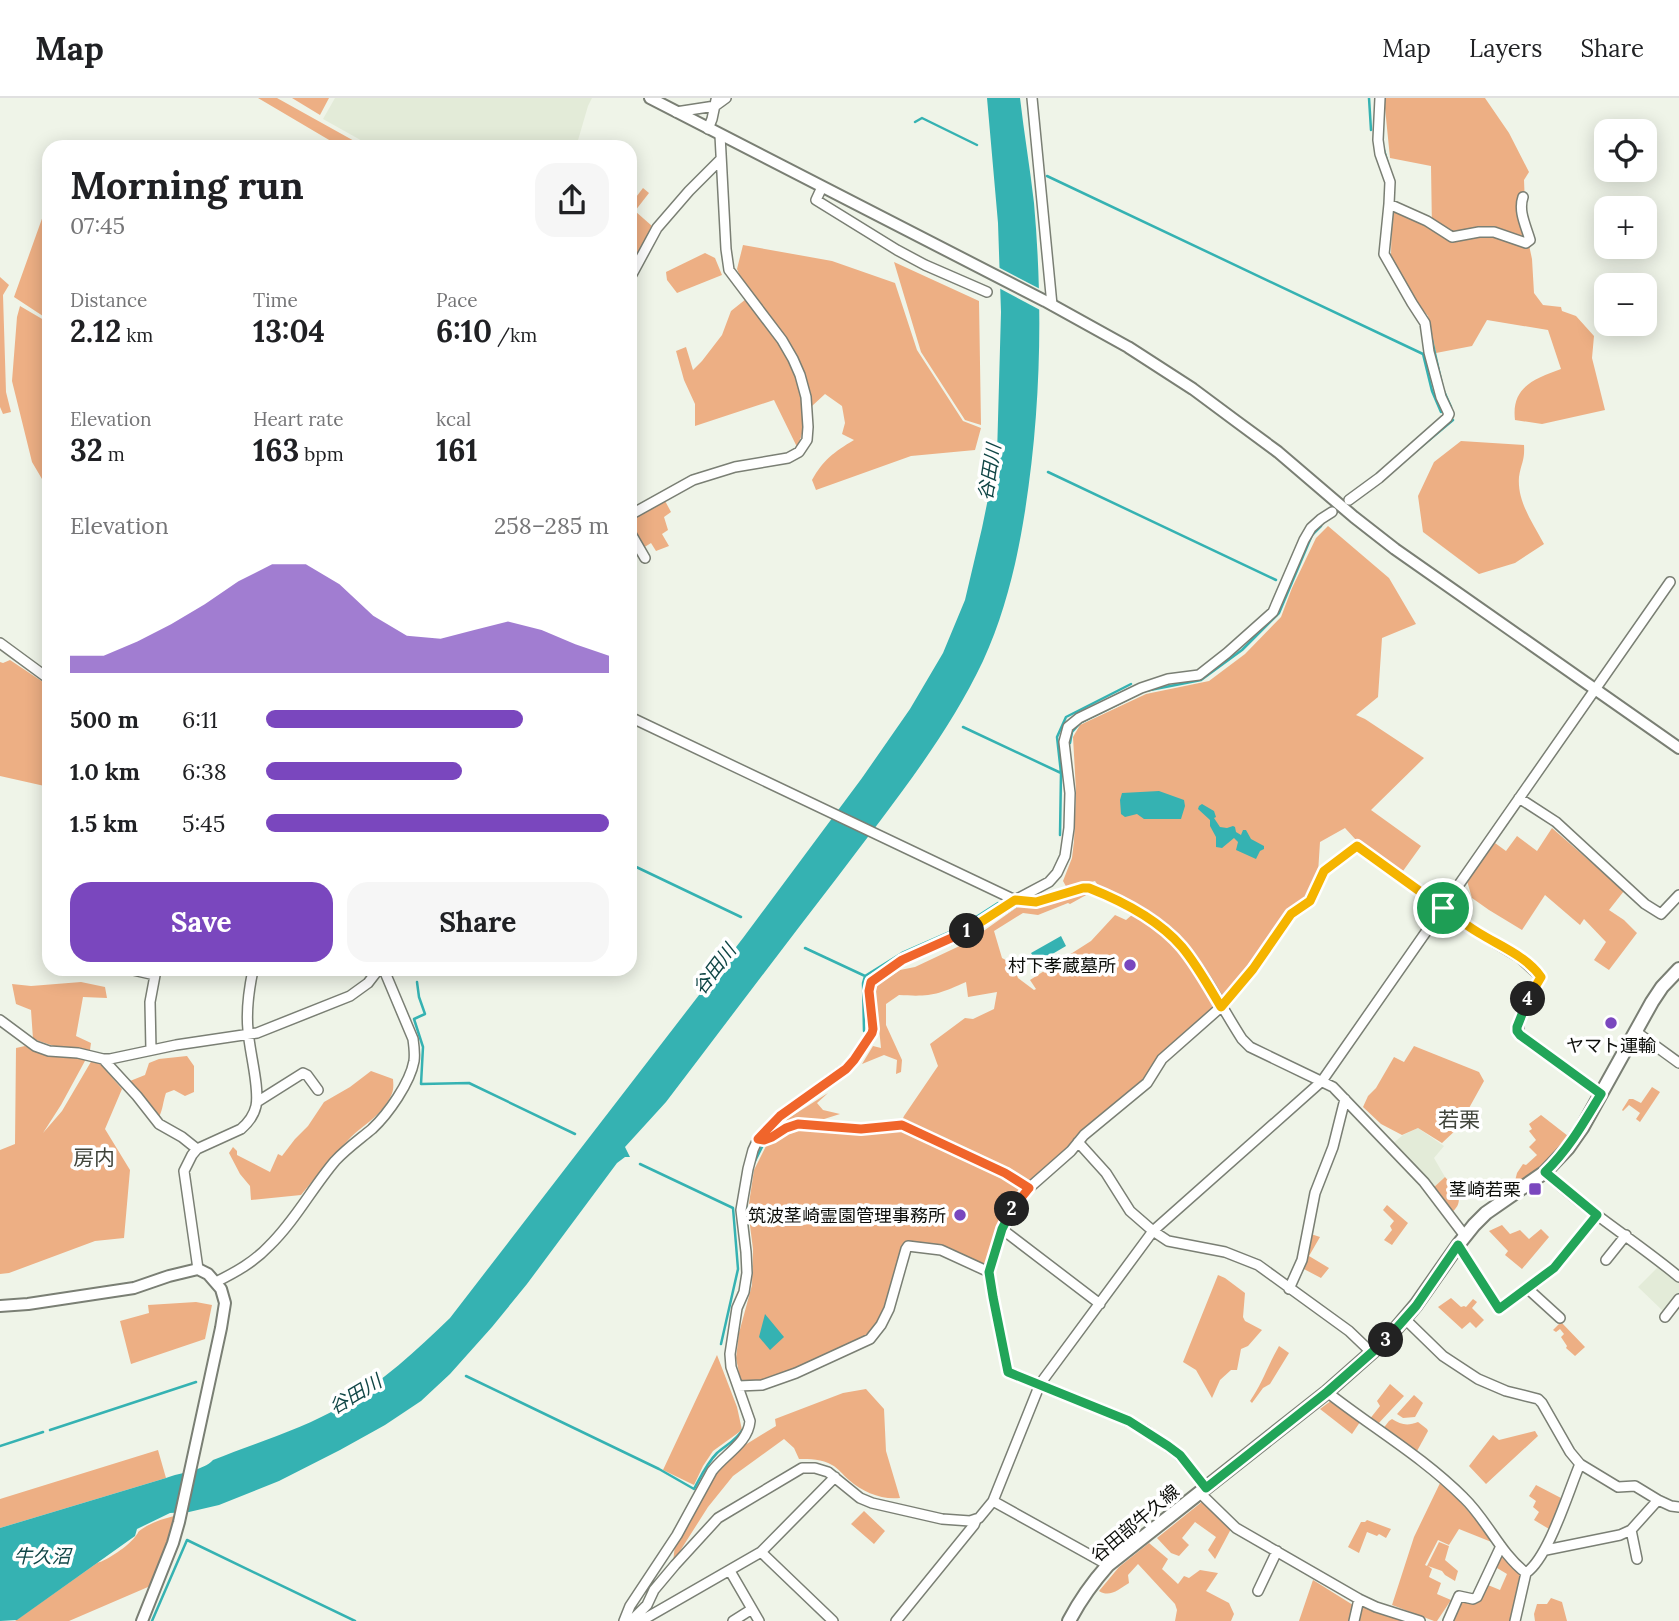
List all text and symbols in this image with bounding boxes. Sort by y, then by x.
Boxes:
text: Map [35,27,104,69]
text: Map [1382,33,1431,64]
text: Layers [1469,33,1542,64]
text: Share [1580,33,1644,64]
map controls [1594,119,1657,336]
button: locate [1594,119,1657,182]
text: Morning run [70,161,304,209]
button: share [535,163,609,237]
button: + [1594,196,1657,259]
text: 07:45 [70,211,125,240]
button: − [1594,273,1657,336]
text: Distance [70,288,147,312]
text: Time [253,288,298,312]
text: Pace [436,288,478,312]
text: 2.12 [70,312,121,350]
text: 13:04 [253,312,325,350]
text: 6:10 [436,312,492,350]
text: km [121,323,153,347]
text: /km [492,323,537,347]
text: Elevation [70,407,152,431]
text: Heart rate [253,407,344,431]
text: kcal [436,407,471,431]
text: 32 [70,431,103,469]
text: 163 [253,431,299,469]
text: 161 [436,431,478,469]
water label: 谷田川 [973,440,1006,502]
text: m [103,442,125,466]
text: bpm [299,442,344,466]
text: Elevation [70,511,169,540]
text: 258–285 m [494,511,609,540]
text: 500 m [70,705,139,734]
text: 6:11 [182,705,218,734]
text: 1.0 km [70,757,140,786]
text: 6:38 [182,757,227,786]
text: 1.5 km [70,809,138,838]
text: 5:45 [182,809,225,838]
pin [1413,878,1473,938]
button: Save [70,882,333,962]
button: Share [347,882,609,962]
icon: arrive [1424,889,1462,927]
pin: 1 [950,914,984,948]
text: 1 [963,918,970,942]
water label: 谷田川 [687,937,742,999]
place label: 村下孝蔵墓所 [1008,954,1116,977]
marker: 村下孝蔵墓所 [1122,957,1138,973]
pin: 4 [1510,982,1546,1016]
text: 4 [1522,986,1533,1010]
marker: ヤマト運輸 [1603,1015,1619,1031]
place label: ヤマト運輸 [1566,1034,1656,1057]
district label: 若栗 [1438,1106,1480,1133]
district label: 房内 [73,1144,115,1171]
place label: 茎崎若栗 [1449,1178,1521,1201]
marker: 茎崎若栗 [1527,1181,1543,1197]
pin: 2 [995,1192,1030,1226]
text: 2 [1006,1196,1017,1220]
place label: 筑波茎崎霊園管理事務所 [748,1204,946,1227]
marker: 筑波茎崎霊園管理事務所 [952,1207,968,1223]
pin: 3 [1368,1322,1404,1358]
text: 3 [1380,1327,1391,1351]
water label: 谷田川 [324,1368,387,1419]
street label: 谷田部牛久線 [1086,1479,1184,1567]
water label: 牛久沼 [13,1544,73,1568]

